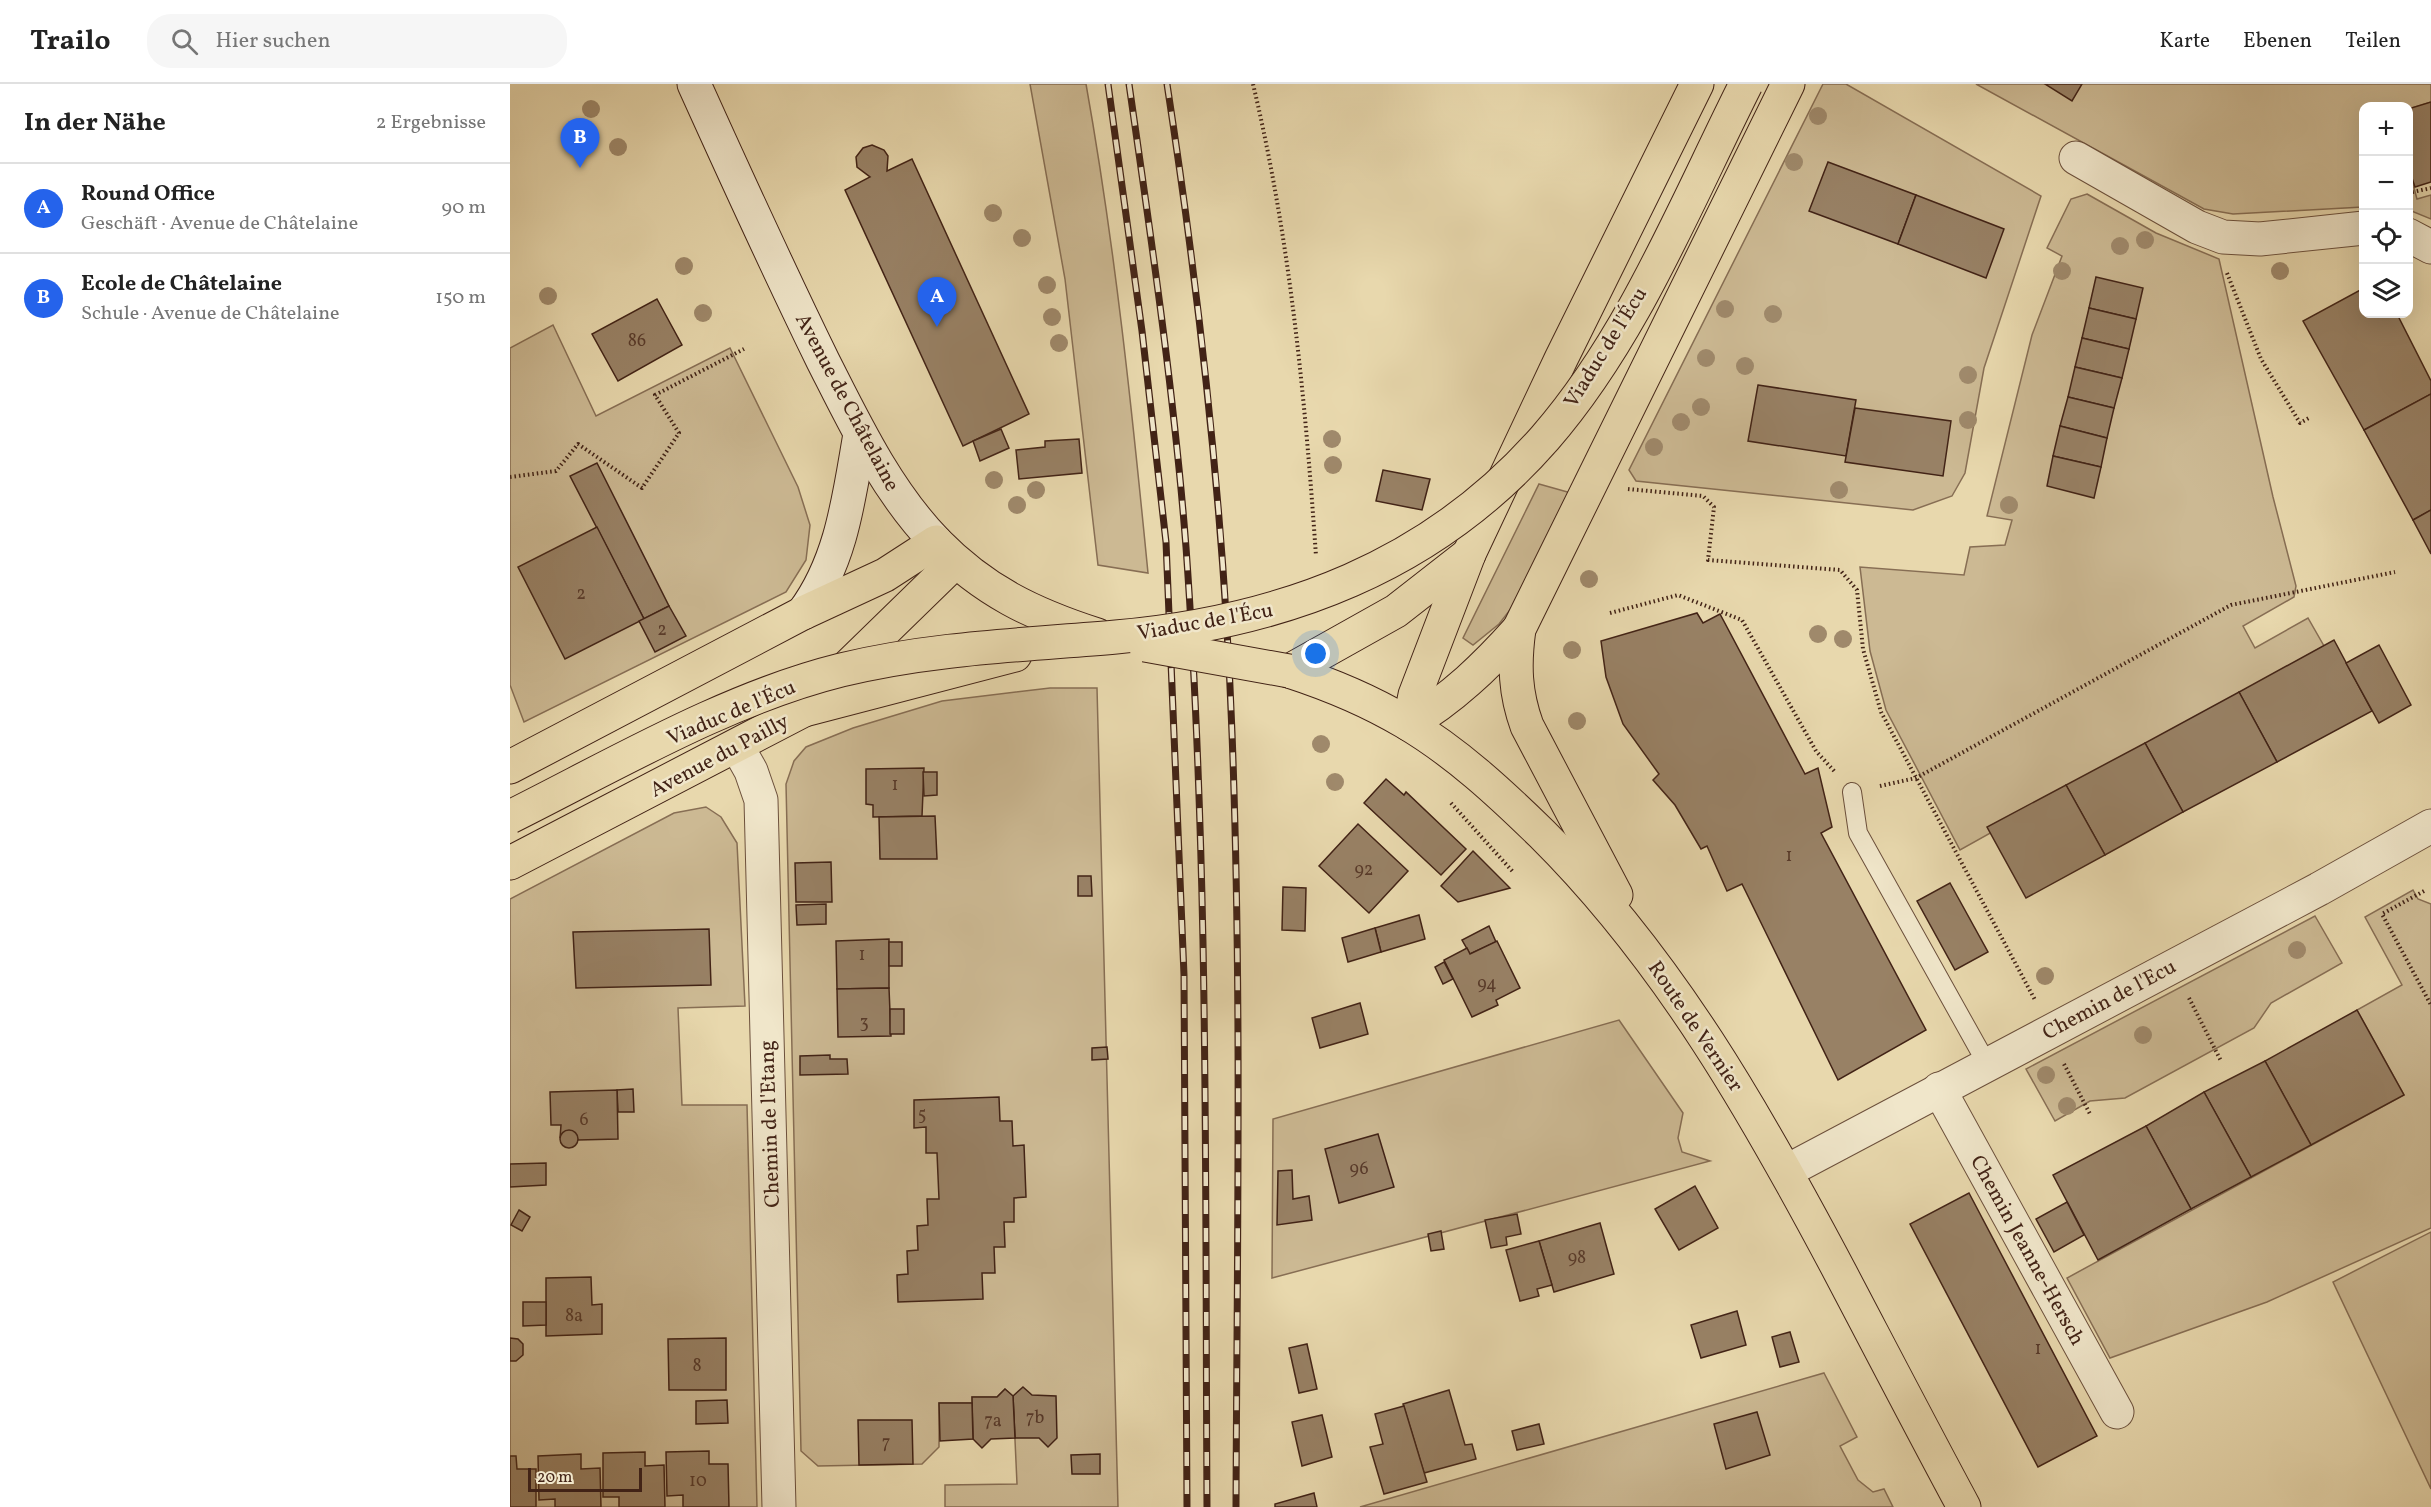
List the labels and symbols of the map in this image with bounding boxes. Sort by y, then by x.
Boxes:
pin: B [560,118,600,168]
pin: A [918,278,956,327]
street label: Viaduc de l'Écu [1558,282,1655,414]
street label: Avenue de Châtelaine [787,309,906,497]
house number: 86 [628,329,646,354]
house number: 2 [576,582,586,607]
street label: Viaduc de l'Écu [1135,596,1275,649]
house number: 2 [657,618,667,643]
your location [1301,639,1330,668]
street label: Viaduc de l'Écu [663,673,801,754]
street label: Avenue du Pailly [645,707,795,805]
house number: 1 [892,773,898,798]
house number: 1 [1786,844,1792,869]
house number: 92 [1354,858,1374,883]
house number: 1 [859,943,865,968]
street label: Chemin de l'Ecu [2038,953,2182,1048]
street label: Route de Vernier [1640,956,1750,1098]
house number: 94 [1477,972,1497,997]
house number: 3 [859,1011,869,1036]
street label: Chemin de l'Etang [753,1040,788,1208]
house number: 5 [918,1103,926,1128]
house number: 6 [579,1108,589,1133]
street label: Chemin Jeanne-Hersch [1962,1150,2091,1351]
house number: 96 [1349,1157,1369,1182]
house number: 98 [1568,1246,1586,1271]
house number: 8a [565,1304,583,1329]
house number: 1 [2035,1337,2041,1362]
house number: 8 [692,1354,702,1379]
house number: 7b [1026,1406,1044,1431]
house number: 7a [984,1409,1002,1434]
house number: 7 [882,1431,890,1456]
scale bar [528,1465,642,1492]
house number: 10 [689,1469,707,1494]

